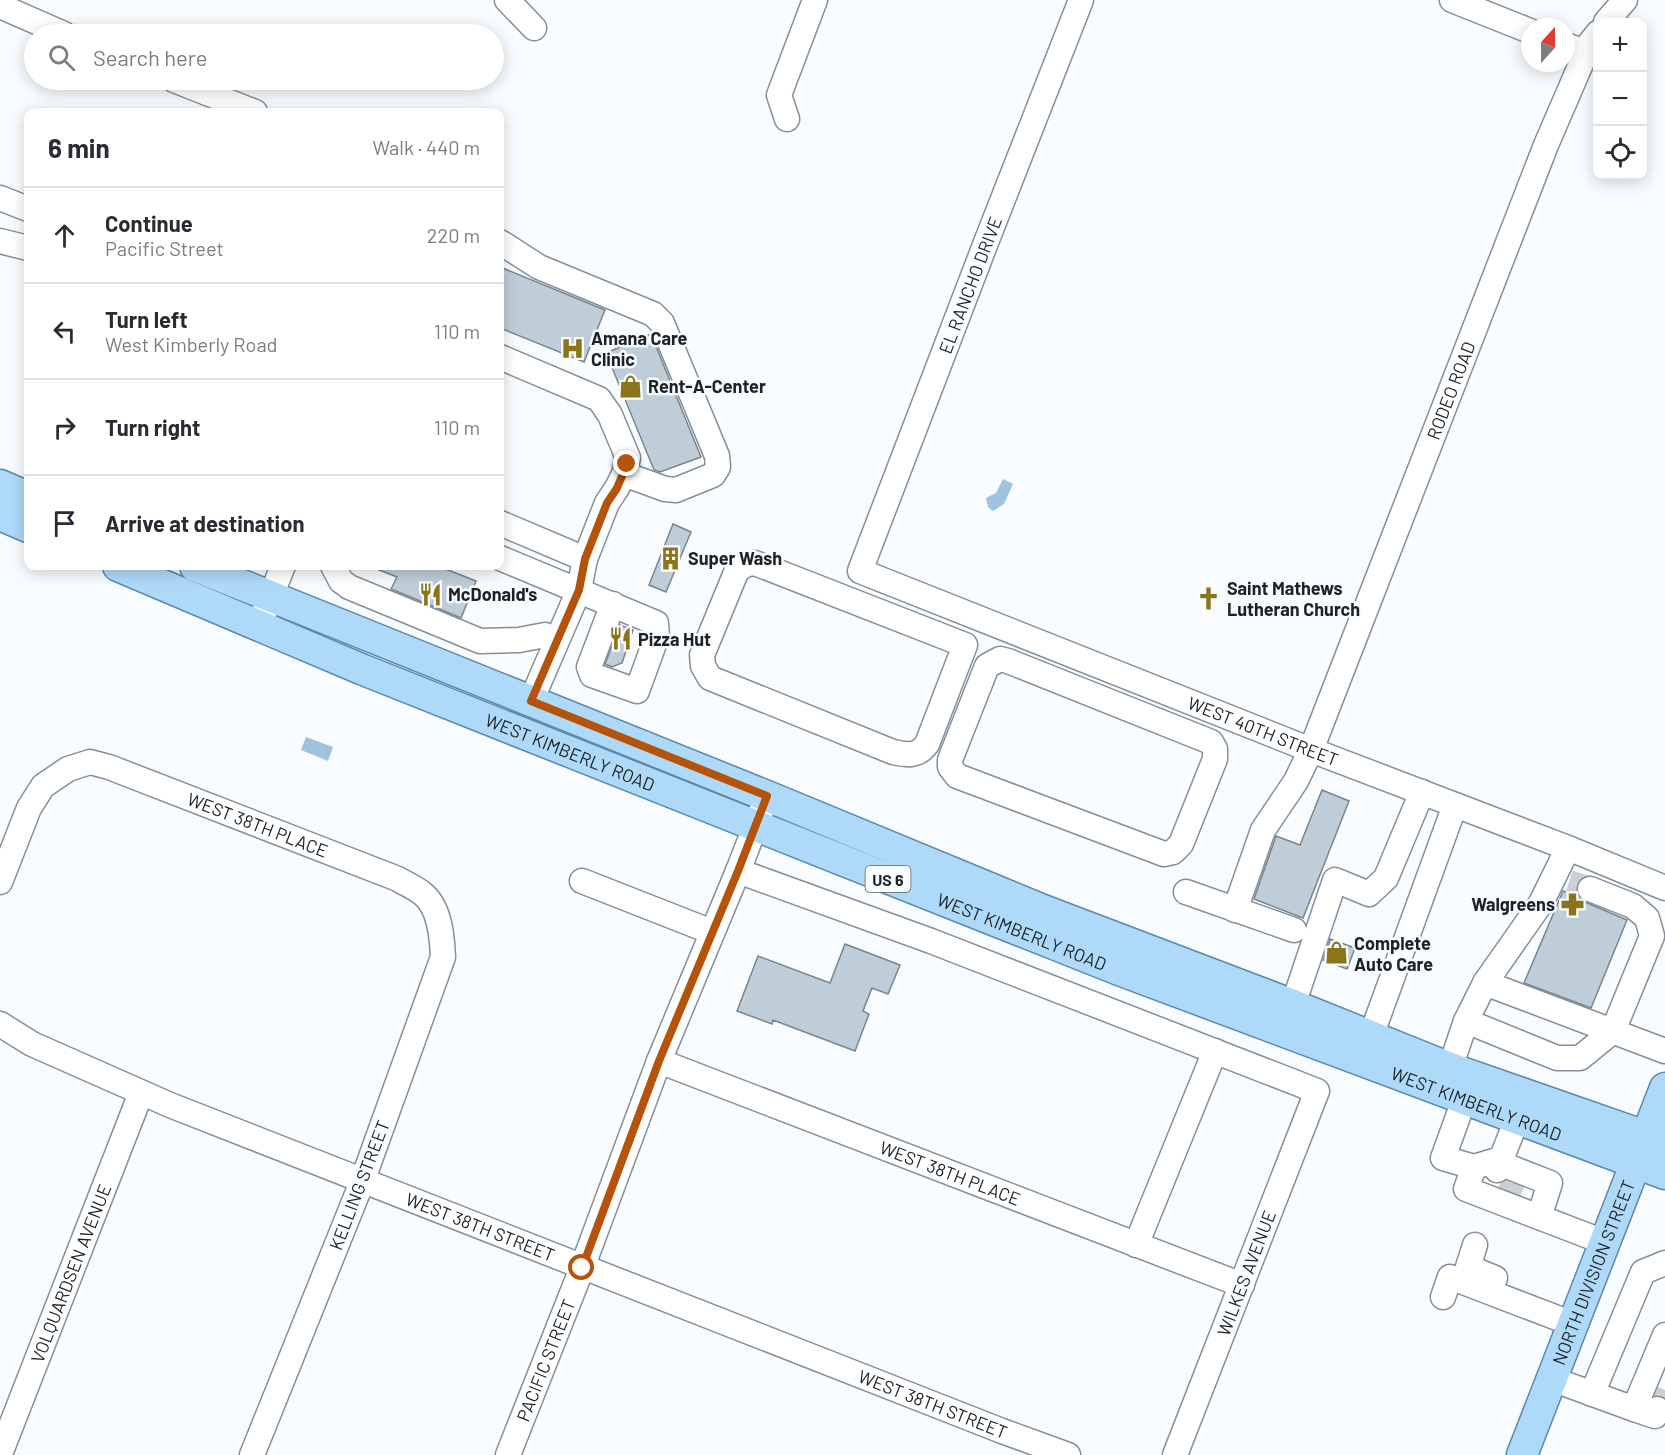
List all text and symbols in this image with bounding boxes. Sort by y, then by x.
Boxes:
north arrow [1521,18,1575,72]
map controls [1593,18,1647,180]
button: + [1593,18,1647,72]
search box [24,24,504,90]
icon: search [45,41,78,74]
text: Search here [93,44,207,70]
button: − [1593,72,1647,126]
button: locate [1593,126,1647,180]
text: 6 min [48,132,110,163]
text: Walk · 440 m [372,135,480,159]
text: Continue [105,210,193,236]
street label: EL RANCHO DRIVE [934,213,1006,357]
icon: ahead [48,219,81,252]
text: 220 m [427,223,480,247]
text: Pacific Street [105,236,224,260]
text: Turn left [105,306,188,332]
icon: left [48,315,81,348]
text: 110 m [434,319,480,343]
place label: Amana Care Clinic [591,327,688,370]
text: West Kimberly Road [105,332,278,356]
hospital icon: Amana Care Clinic [560,335,586,361]
street label: RODEO ROAD [1422,338,1480,443]
shop icon: Rent-A-Center [617,373,643,399]
place label: Rent-A-Center [648,375,766,397]
icon: right [48,411,81,444]
text: Turn right [105,414,200,440]
text: 110 m [434,415,480,439]
route end [613,450,639,476]
icon: arrive [48,507,81,540]
text: Arrive at destination [105,510,304,536]
building icon: Super Wash [657,545,683,571]
place label: Super Wash [688,547,782,569]
place label: Saint Mathews Lutheran Church [1227,577,1360,620]
restaurant icon: McDonald's [417,581,443,607]
place label: McDonald's [448,583,537,605]
church icon: Saint Mathews Lutheran Church [1196,585,1222,611]
restaurant icon: Pizza Hut [607,626,633,652]
place label: Pizza Hut [638,628,711,650]
street label: WEST 40TH STREET [1185,691,1341,770]
street label: WEST KIMBERLY ROAD [482,709,658,796]
street label: WEST 38TH PLACE [184,787,331,862]
road number: US 6 [866,866,910,892]
street label: WEST KIMBERLY ROAD [934,888,1110,975]
pharmacy icon: Walgreens [1560,891,1586,917]
place label: Walgreens [1471,893,1555,915]
place label: Complete Auto Care [1354,932,1433,975]
shop icon: Complete Auto Care [1323,940,1349,966]
street label: WEST KIMBERLY ROAD [1388,1062,1565,1145]
street label: KELLING STREET [324,1117,394,1253]
street label: WEST 38TH PLACE [877,1136,1024,1210]
street label: NORTH DIVISION STREET [1547,1177,1639,1368]
street label: VOLQUARDSEN AVENUE [26,1181,115,1366]
street label: WEST 38TH STREET [403,1188,558,1266]
street label: WILKES AVENUE [1212,1207,1280,1339]
route start [568,1254,594,1280]
street label: PACIFIC STREET [511,1296,580,1424]
street label: WEST 38TH STREET [855,1365,1011,1443]

